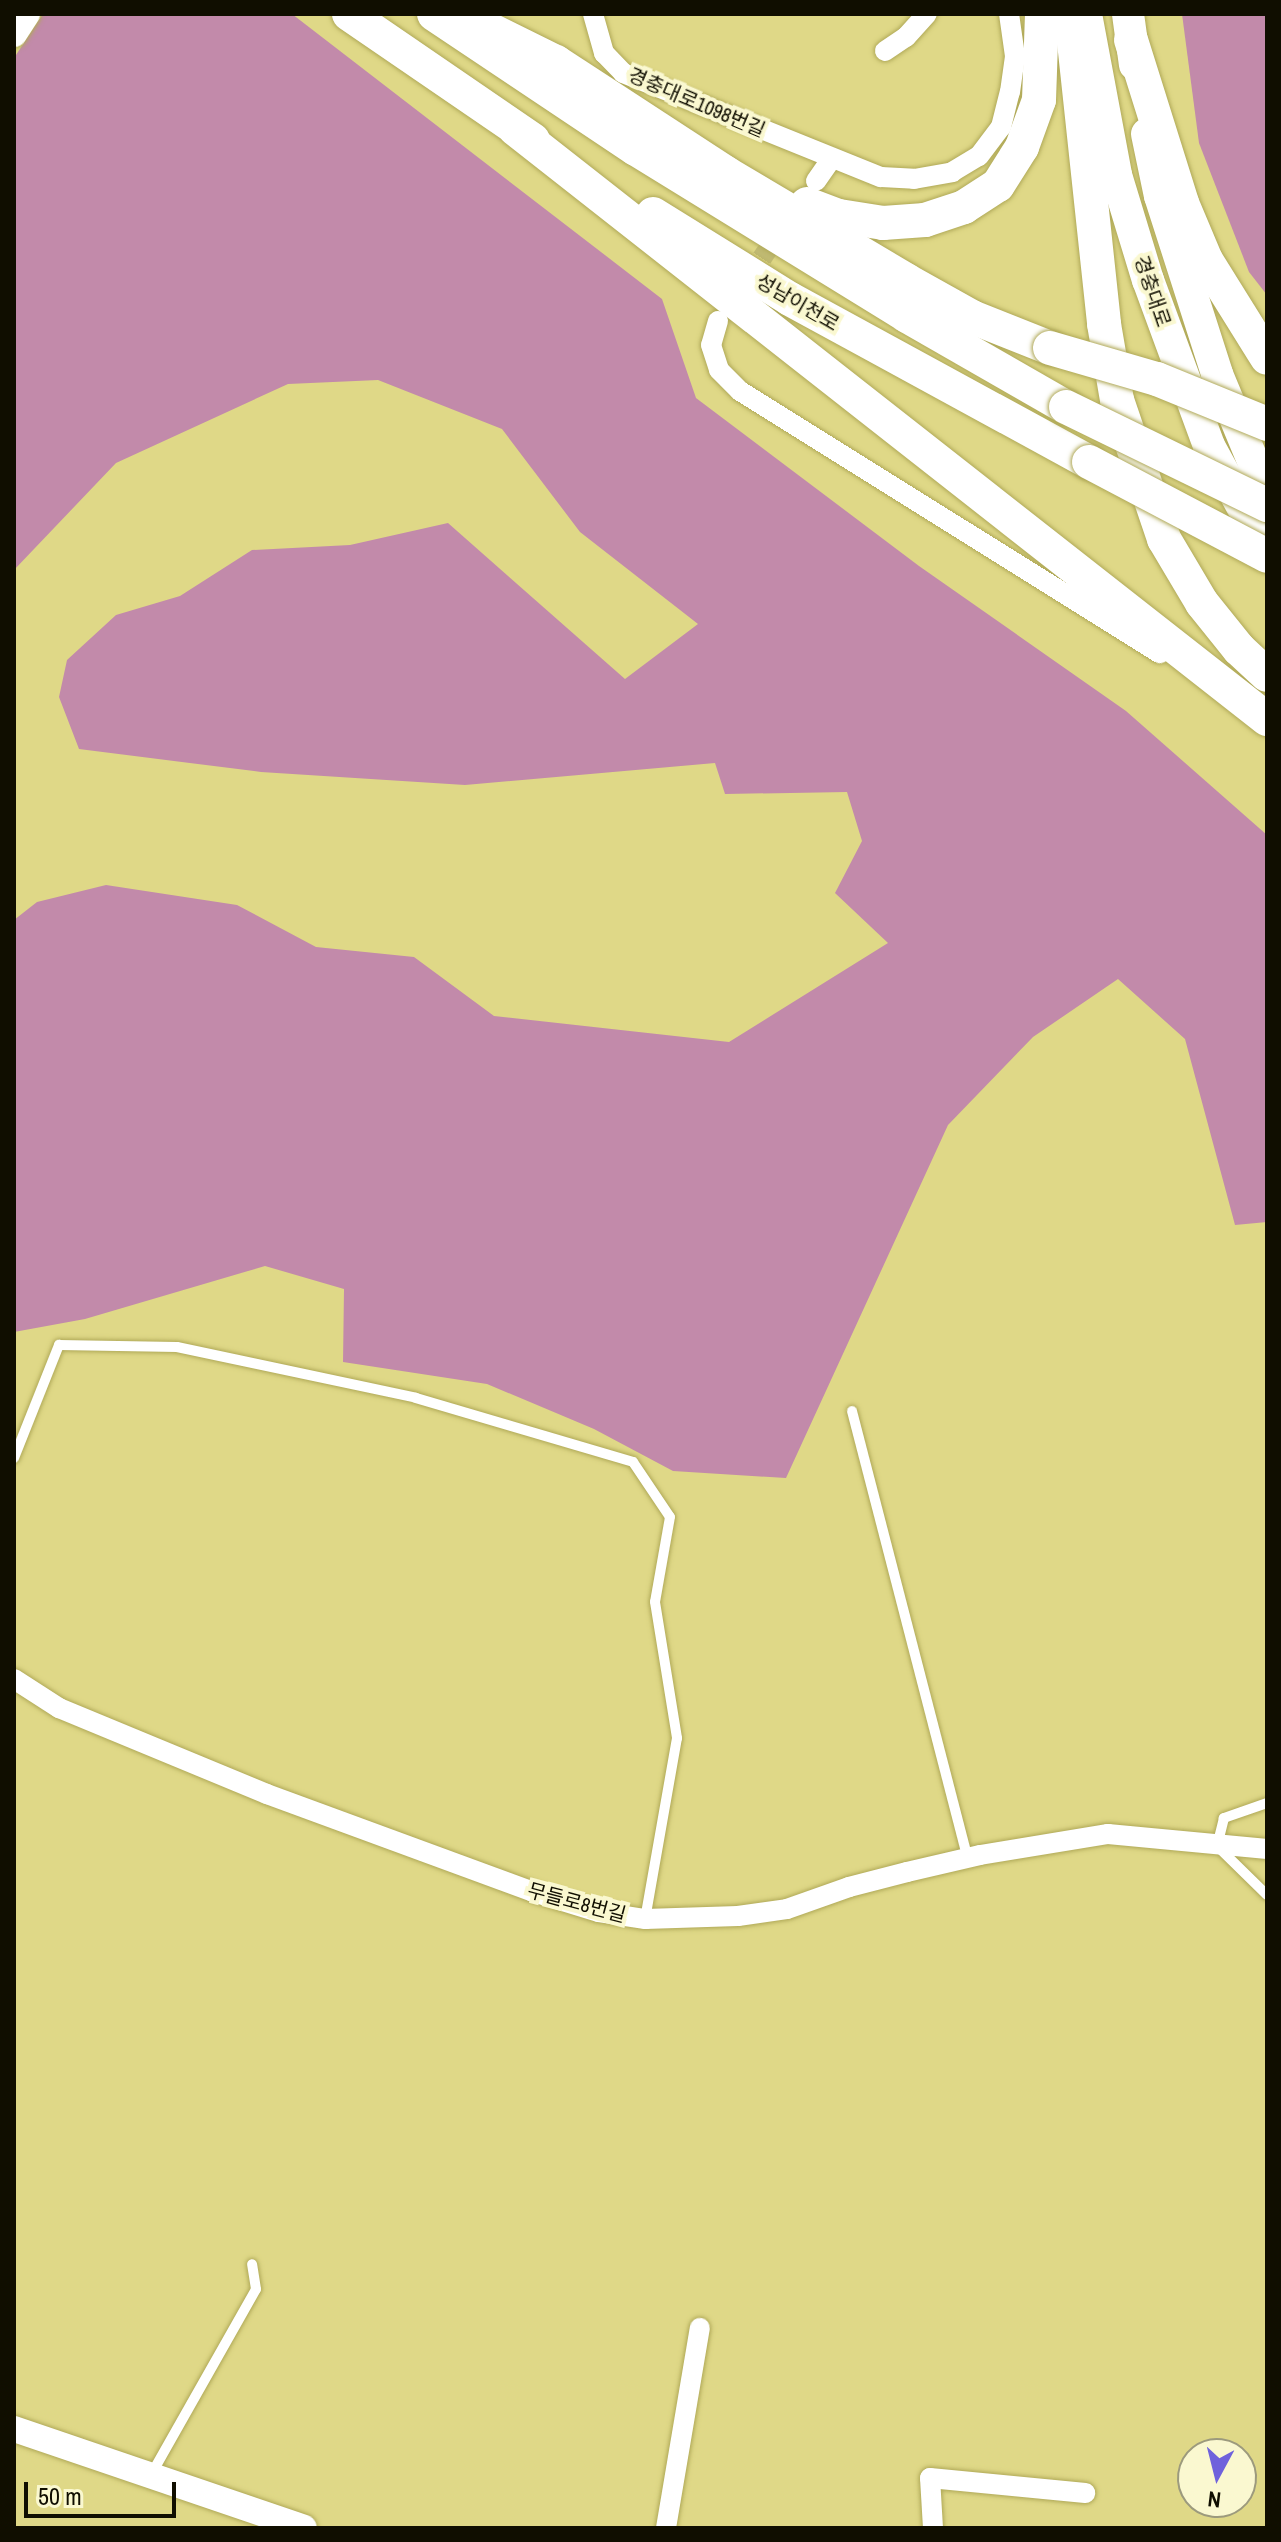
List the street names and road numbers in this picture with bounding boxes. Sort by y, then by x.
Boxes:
street label: 경충대로1098번길 [625,62,769,142]
street label: 경충대로 [1130,252,1176,330]
street label: 성남이천로 [752,269,844,335]
street label: 무들로8번길 [525,1877,629,1927]

